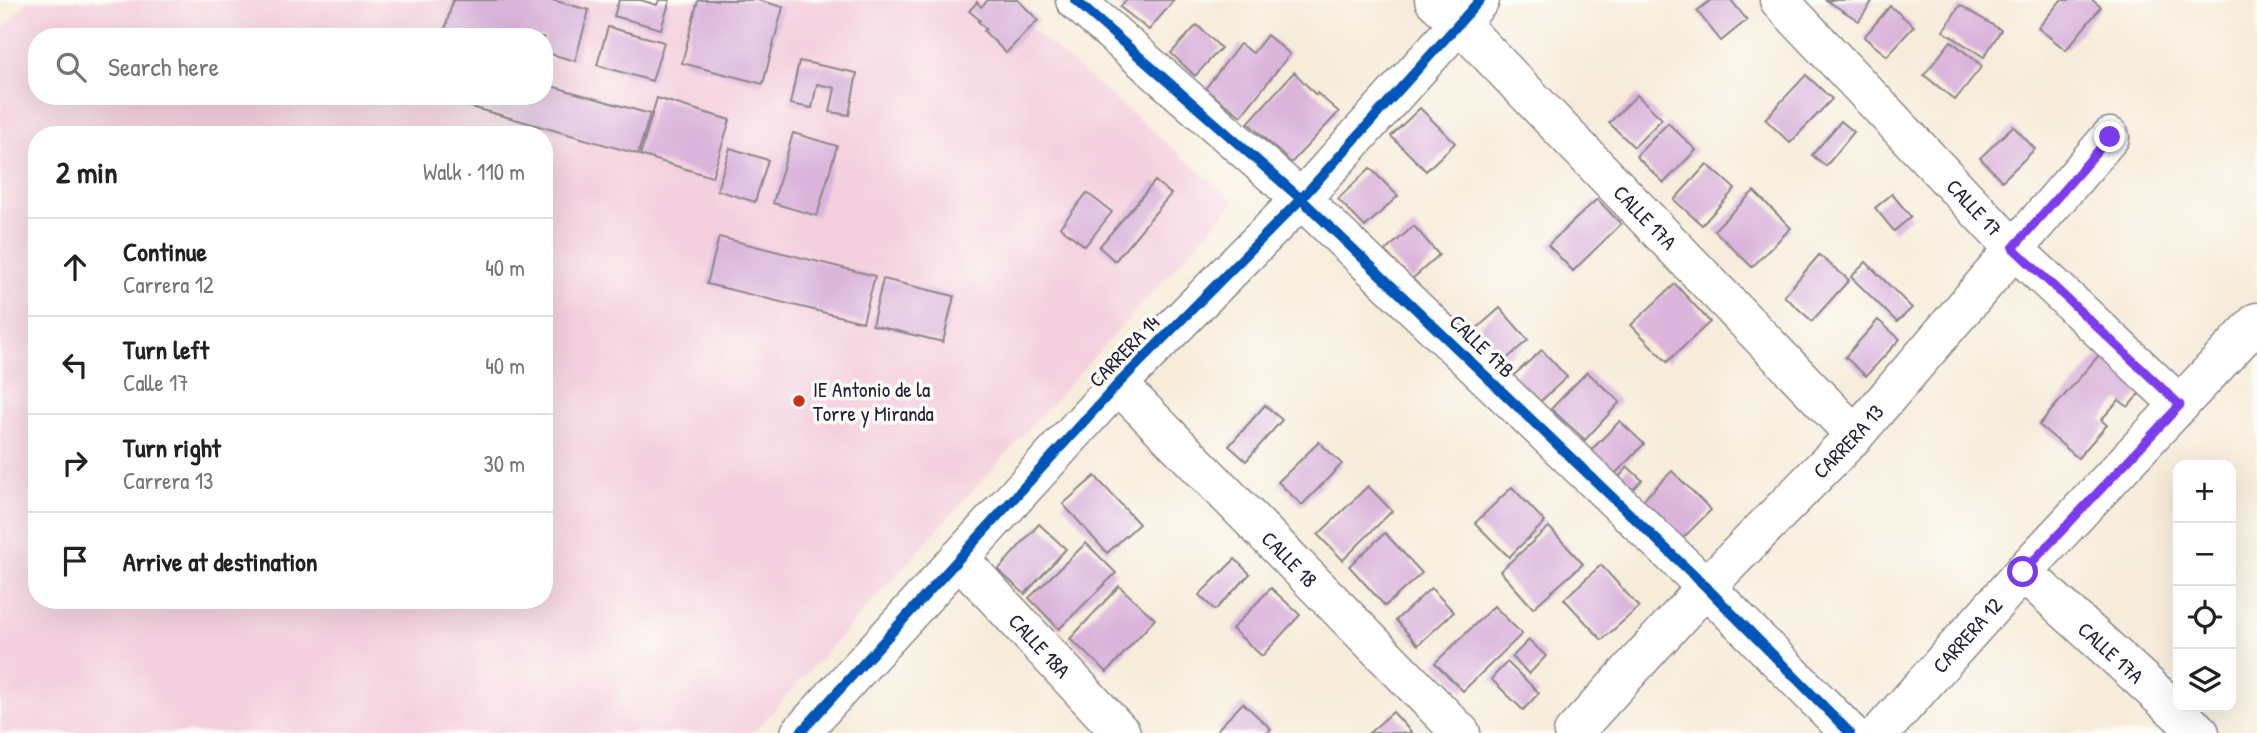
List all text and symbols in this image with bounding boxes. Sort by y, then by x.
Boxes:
search box [28,28,553,105]
icon: search [52,48,90,86]
text: Search here [108,49,219,84]
route end [2094,121,2125,152]
text: 2 min [56,152,118,192]
text: Walk · 110 m [423,156,525,187]
street label: CALLE 17 [1940,172,2009,243]
street label: CALLE 17A [1607,178,1684,256]
text: Continue [123,234,207,269]
icon: ahead [56,248,94,286]
text: 40 m [485,252,525,283]
text: Carrera 12 [123,269,214,300]
street label: CARRERA 14 [1082,308,1166,394]
street label: CALLE 17B [1443,308,1521,384]
text: Turn left [123,332,209,367]
icon: left [56,346,94,384]
text: 40 m [485,350,525,381]
text: Calle 17 [123,367,189,398]
place label: IE Antonio de la Torre y Miranda [813,375,934,428]
marker: IE Antonio de la Torre y Miranda [791,393,807,409]
street label: CARRERA 13 [1806,398,1890,485]
text: Turn right [123,430,221,465]
icon: right [56,444,94,482]
text: 30 m [483,448,525,479]
map controls [2173,460,2236,712]
button: + [2173,460,2236,523]
text: Carrera 13 [123,465,213,496]
button: − [2173,523,2236,586]
street label: CALLE 18 [1255,524,1324,593]
icon: arrive [56,542,94,580]
text: Arrive at destination [123,544,318,579]
route start [2007,556,2038,587]
button: locate [2173,586,2236,649]
street label: CARRERA 12 [1926,591,2009,679]
street label: CALLE 18A [1003,607,1077,684]
street label: CALLE 17A [2072,614,2150,690]
button: layers [2173,649,2236,712]

